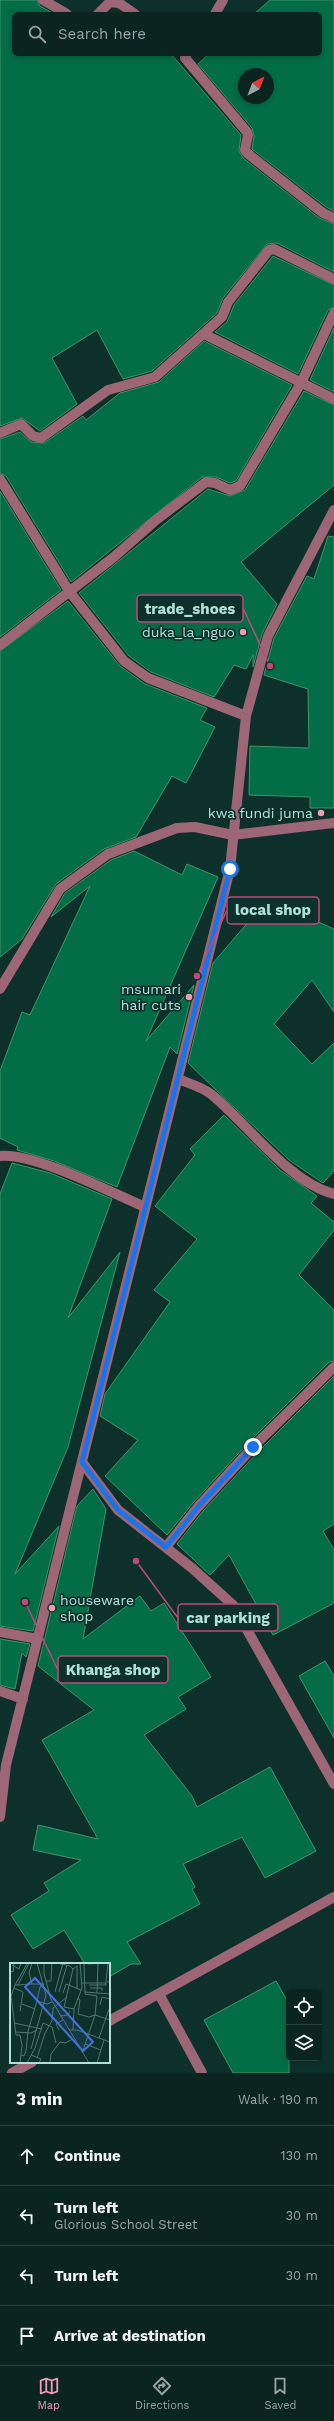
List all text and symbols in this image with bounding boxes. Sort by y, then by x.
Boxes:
search box [12,12,322,56]
icon: search [26,23,48,45]
text: Search here [58,25,146,43]
north arrow [238,68,274,104]
callout: trade_shoes [137,595,243,622]
text: trade_shoes [145,600,235,618]
place label: duka_la_nguo [142,624,235,640]
marker: duka_la_nguo [238,627,248,637]
place label: kwa fundi juma [208,805,313,821]
marker: kwa fundi juma [316,808,326,818]
route start [221,860,239,878]
callout: local shop [227,897,319,924]
text: local shop [235,901,311,919]
place label: msumari hair cuts [121,981,181,1013]
marker: msumari hair cuts [184,992,194,1002]
route end [244,1438,262,1456]
place label: houseware shop [60,1592,134,1624]
marker: houseware shop [47,1603,57,1613]
callout: car parking [178,1604,278,1631]
text: car parking [186,1609,270,1627]
callout: Khanga shop [58,1656,168,1683]
text: Khanga shop [66,1661,160,1679]
inset map [10,1963,110,2063]
map controls [286,1989,322,2061]
button: locate [286,1989,322,2025]
button: layers [286,2025,322,2061]
text: 3 min [16,2089,62,2109]
text: Walk · 190 m [238,2092,318,2107]
icon: ahead [16,2145,38,2167]
text: Continue [54,2147,121,2165]
text: 130 m [280,2148,318,2163]
text: Turn left [54,2199,118,2217]
icon: left [16,2205,38,2227]
text: 30 m [286,2208,318,2223]
text: Glorious School Street [54,2217,197,2232]
icon: left [16,2265,38,2287]
text: Turn left [54,2267,118,2285]
text: 30 m [286,2268,318,2283]
icon: arrive [16,2325,38,2347]
text: Arrive at destination [54,2327,206,2345]
tab: Map [38,2375,60,2412]
tab: Directions [135,2375,189,2412]
tab: Saved [264,2375,296,2412]

